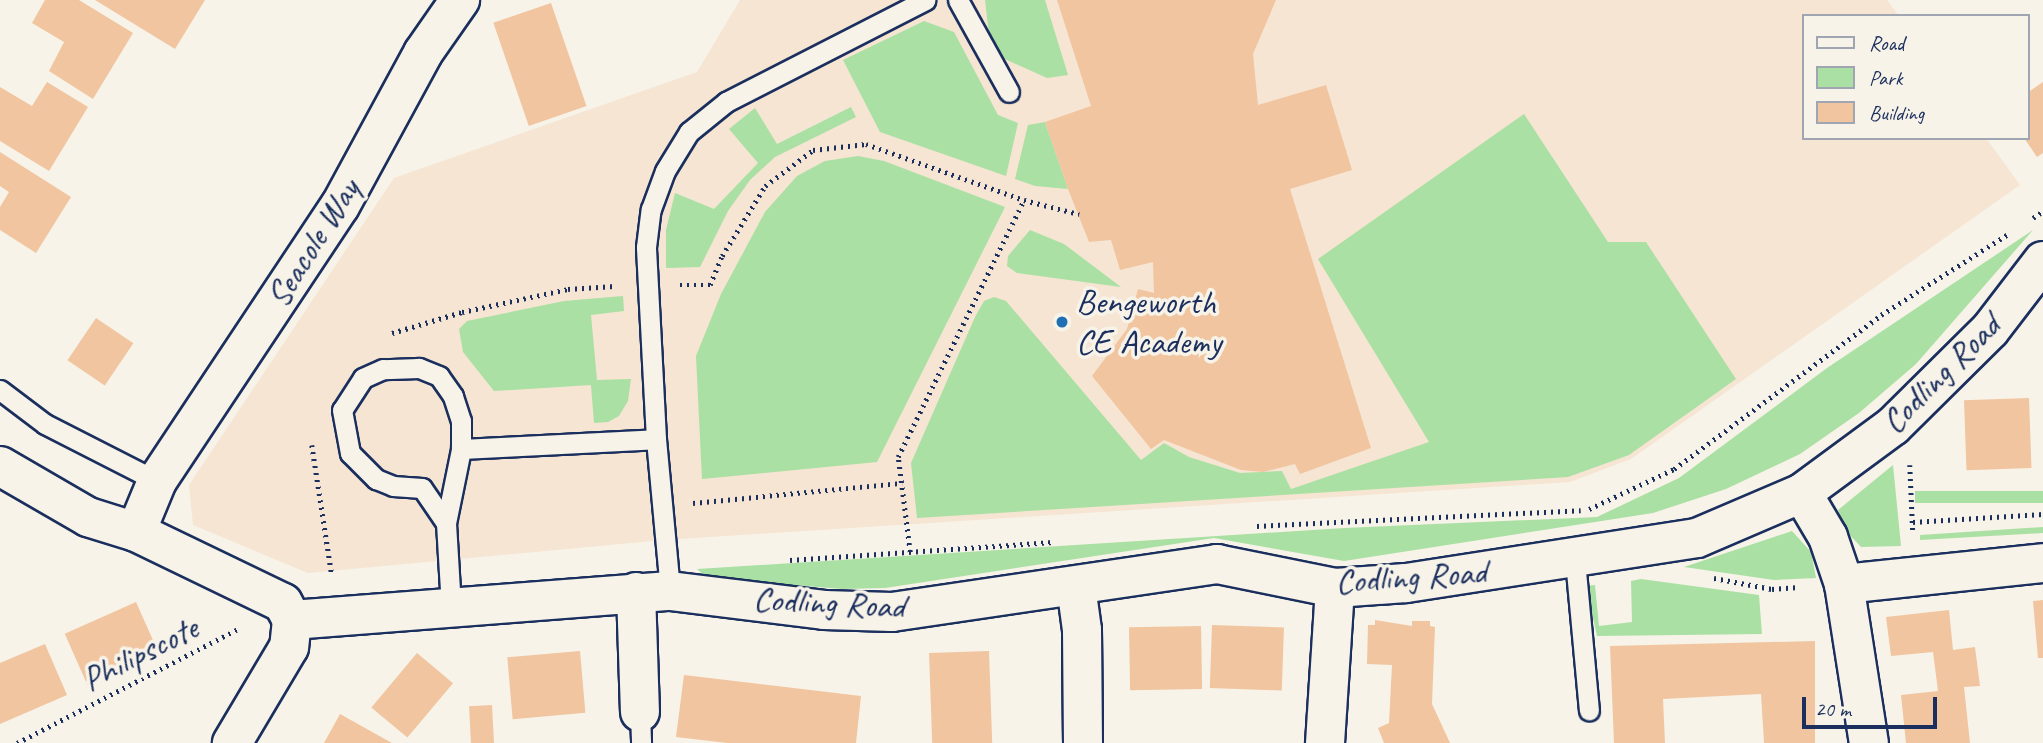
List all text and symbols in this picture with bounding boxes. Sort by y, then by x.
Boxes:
legend [1801,14,2029,140]
text: Road [1869,30,1904,56]
text: Park [1869,65,1902,91]
text: Building [1869,100,1924,126]
street label: Seacole Way [257,171,369,315]
place label: Bengeworth CE Academy [1076,281,1221,363]
street label: Codling Road [1873,306,2009,442]
marker: Bengeworth CE Academy [1054,314,1070,330]
street label: Codling Road [1335,551,1487,603]
street label: Codling Road [753,578,905,628]
street label: Philipscote [75,607,205,701]
scale bar [1805,684,1940,728]
text: 20 m [1815,696,1851,722]

